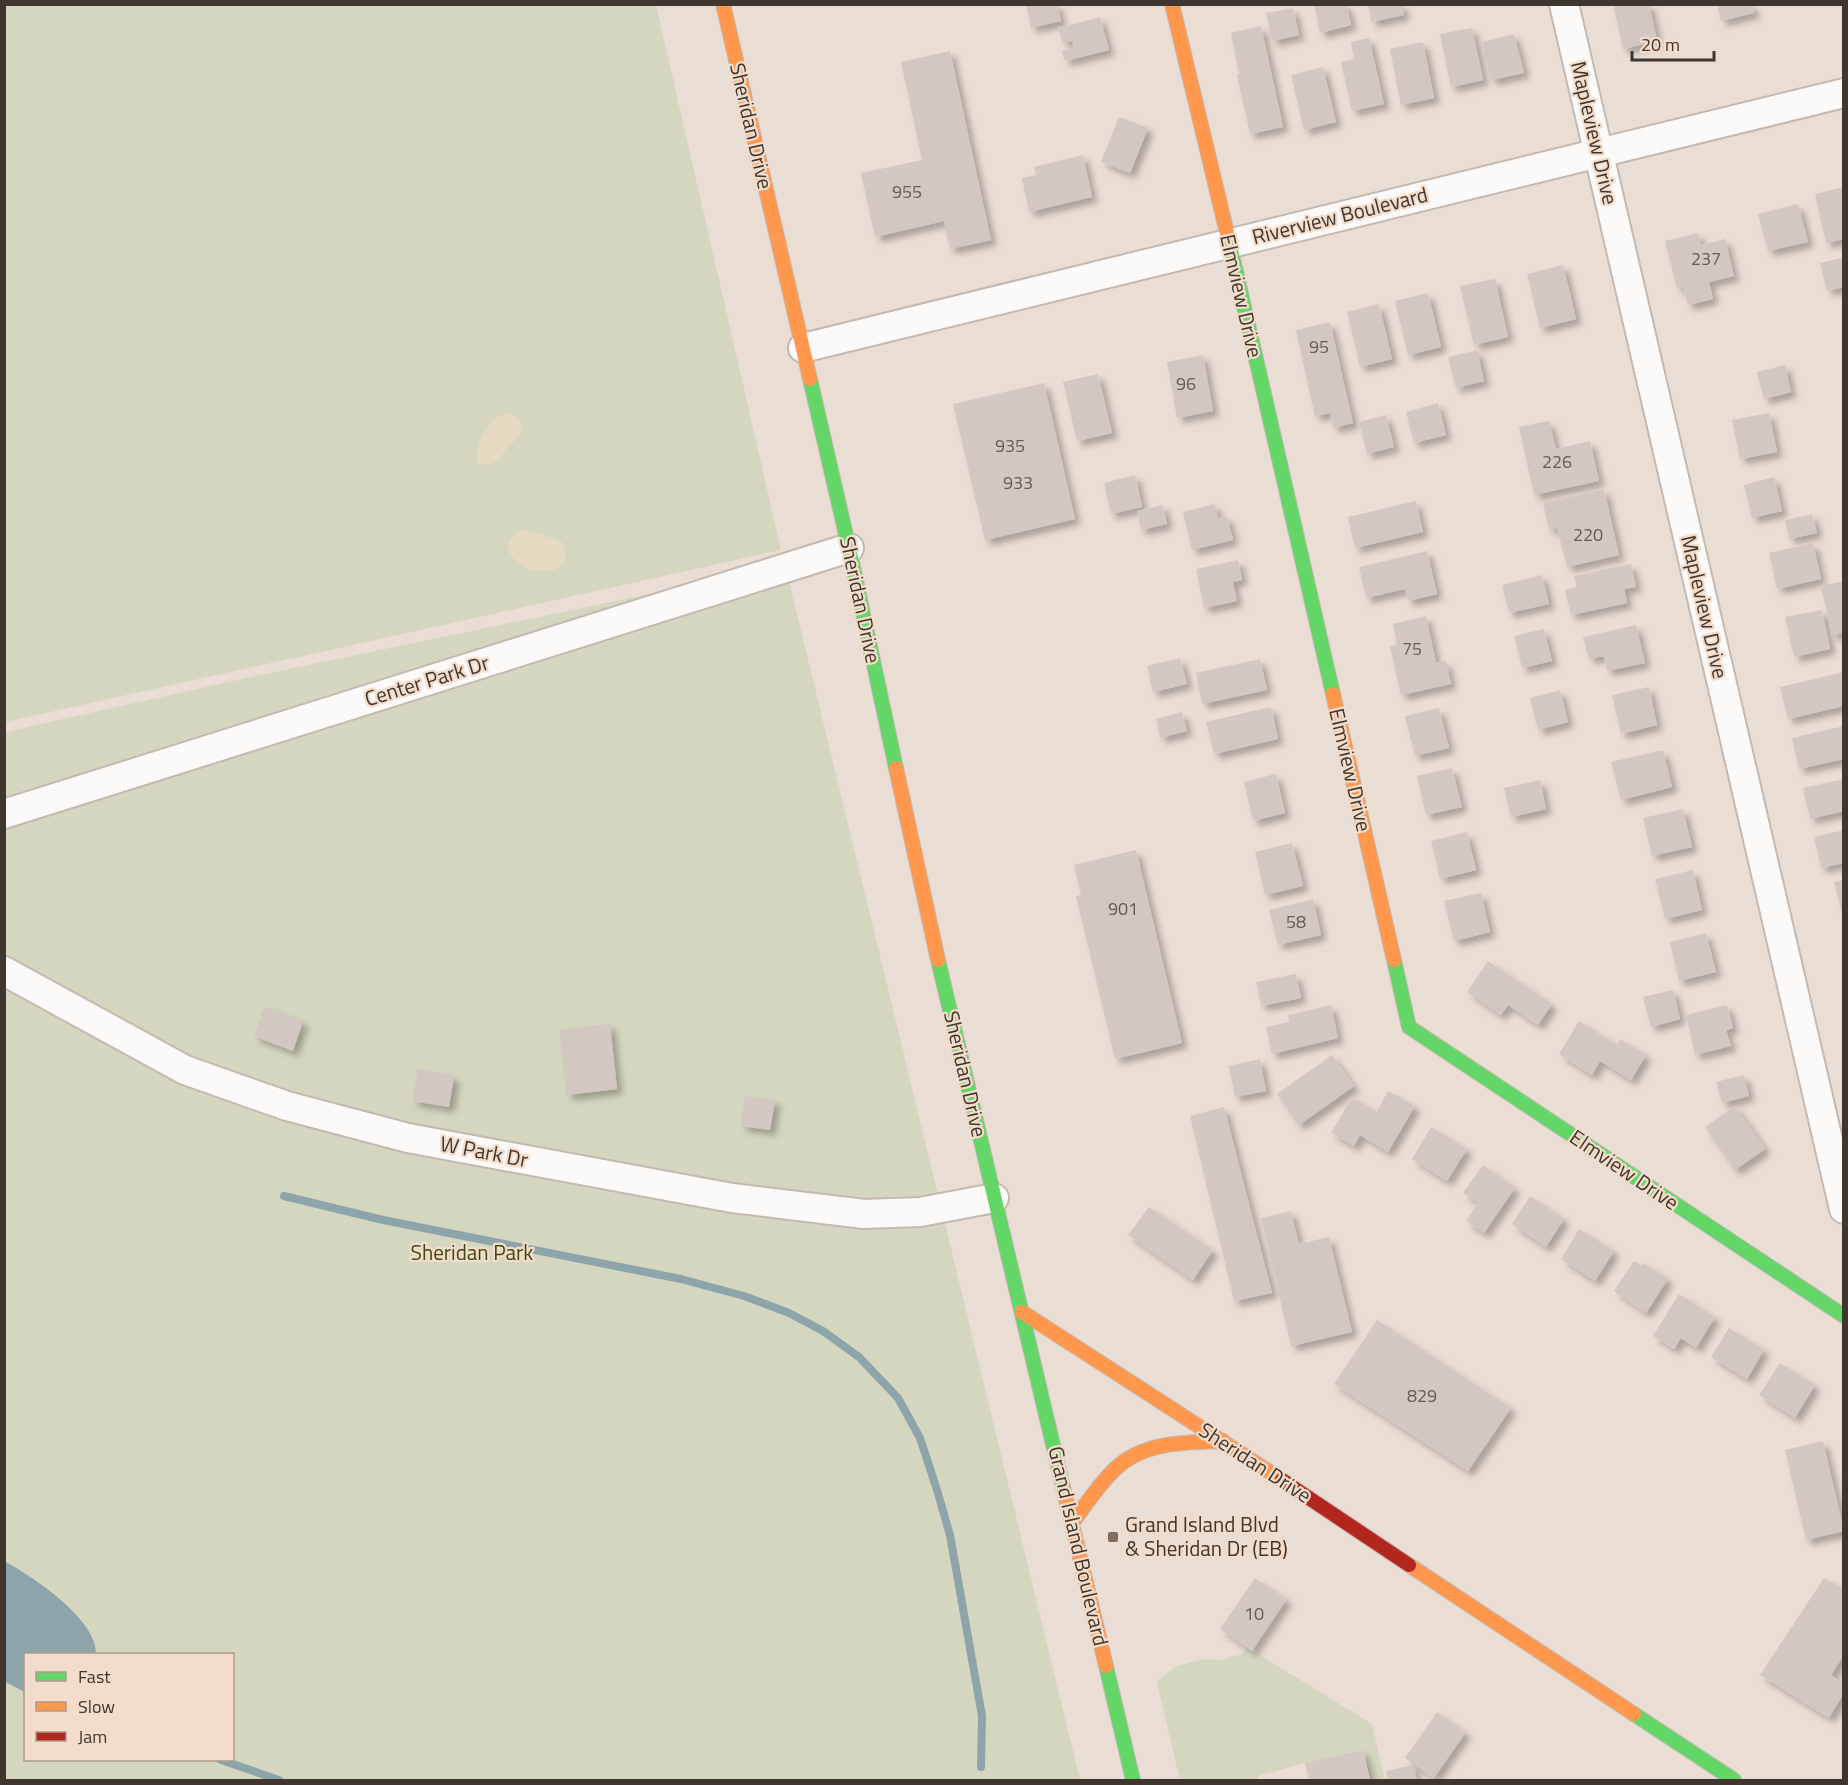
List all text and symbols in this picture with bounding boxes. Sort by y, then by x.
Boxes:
scale bar [1632,24,1714,62]
text: 20 m [1641,31,1680,58]
street label: Mapleview Drive [1563,58,1627,208]
street label: Sheridan Drive [722,60,782,192]
house number: 955 [892,178,922,205]
street label: Riverview Boulevard [1248,178,1431,252]
street label: Elmview Drive [1212,231,1272,361]
house number: 237 [1691,245,1721,272]
house number: 95 [1309,333,1329,360]
house number: 96 [1176,370,1196,397]
house number: 935 [995,432,1025,459]
house number: 226 [1542,448,1572,475]
house number: 933 [1003,469,1033,496]
house number: 220 [1573,521,1603,548]
street label: Mapleview Drive [1673,532,1737,682]
street label: Sheridan Drive [832,534,890,666]
house number: 75 [1402,635,1422,662]
street label: Center Park Dr [361,646,493,714]
street label: Elmview Drive [1321,705,1381,835]
house number: 901 [1108,895,1138,922]
house number: 58 [1286,908,1306,935]
street label: Sheridan Drive [936,1008,996,1140]
street label: Elmview Drive [1564,1121,1686,1218]
street label: W Park Dr [438,1127,531,1175]
park label: Sheridan Park [411,1236,533,1268]
house number: 829 [1407,1382,1437,1409]
street label: Sheridan Drive [1193,1414,1318,1511]
street label: Grand Island Boulevard [1040,1443,1118,1649]
place label: Grand Island Blvd & Sheridan Dr (EB) [1125,1508,1288,1564]
marker: Grand Island Blvd & Sheridan Dr (EB) [1106,1530,1120,1544]
house number: 10 [1244,1600,1264,1627]
legend [24,1653,234,1761]
text: Fast [78,1663,111,1690]
text: Slow [78,1693,115,1720]
text: Jam [78,1723,107,1750]

